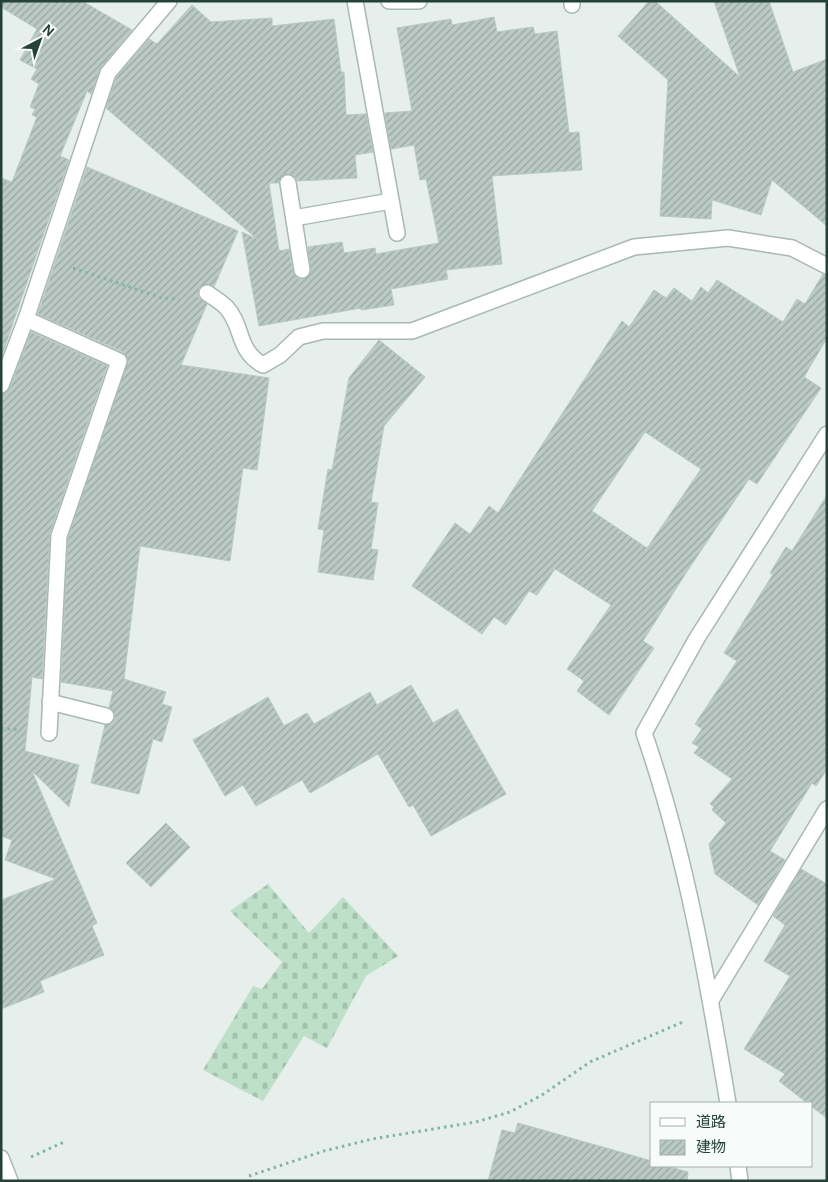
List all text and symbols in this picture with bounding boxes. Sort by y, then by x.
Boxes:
north arrow [15,15,65,65]
text: N [39,20,58,40]
legend [650,1102,813,1167]
text: 道路 [696,1113,726,1131]
text: 建物 [696,1138,726,1156]

